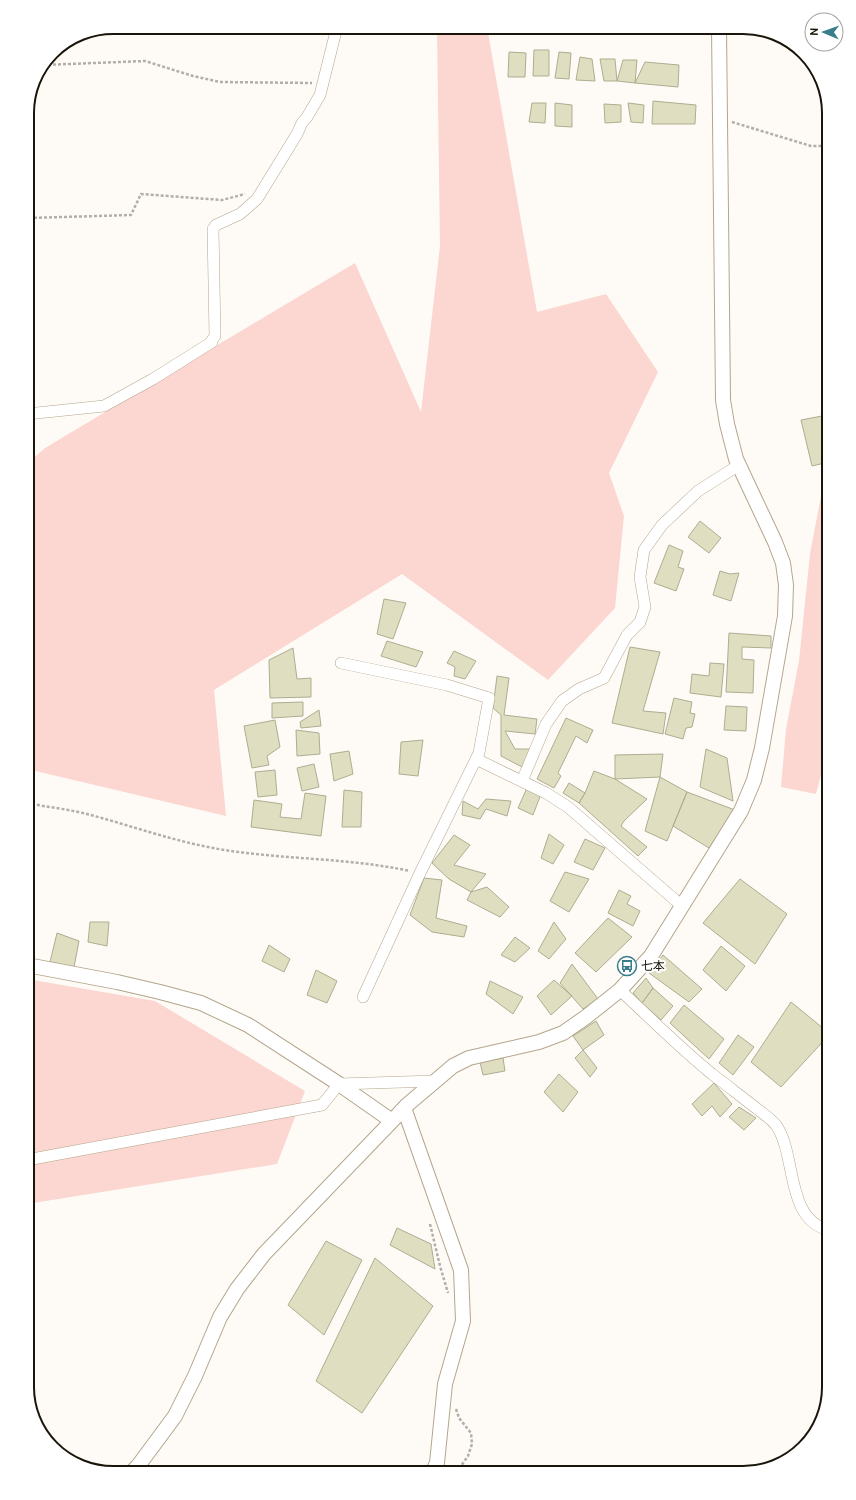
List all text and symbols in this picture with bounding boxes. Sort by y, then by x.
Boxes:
north arrow [804,12,844,52]
text: N [807,28,821,36]
bus stop icon: 七本 [616,955,638,977]
place label: 七本 [641,958,665,973]

